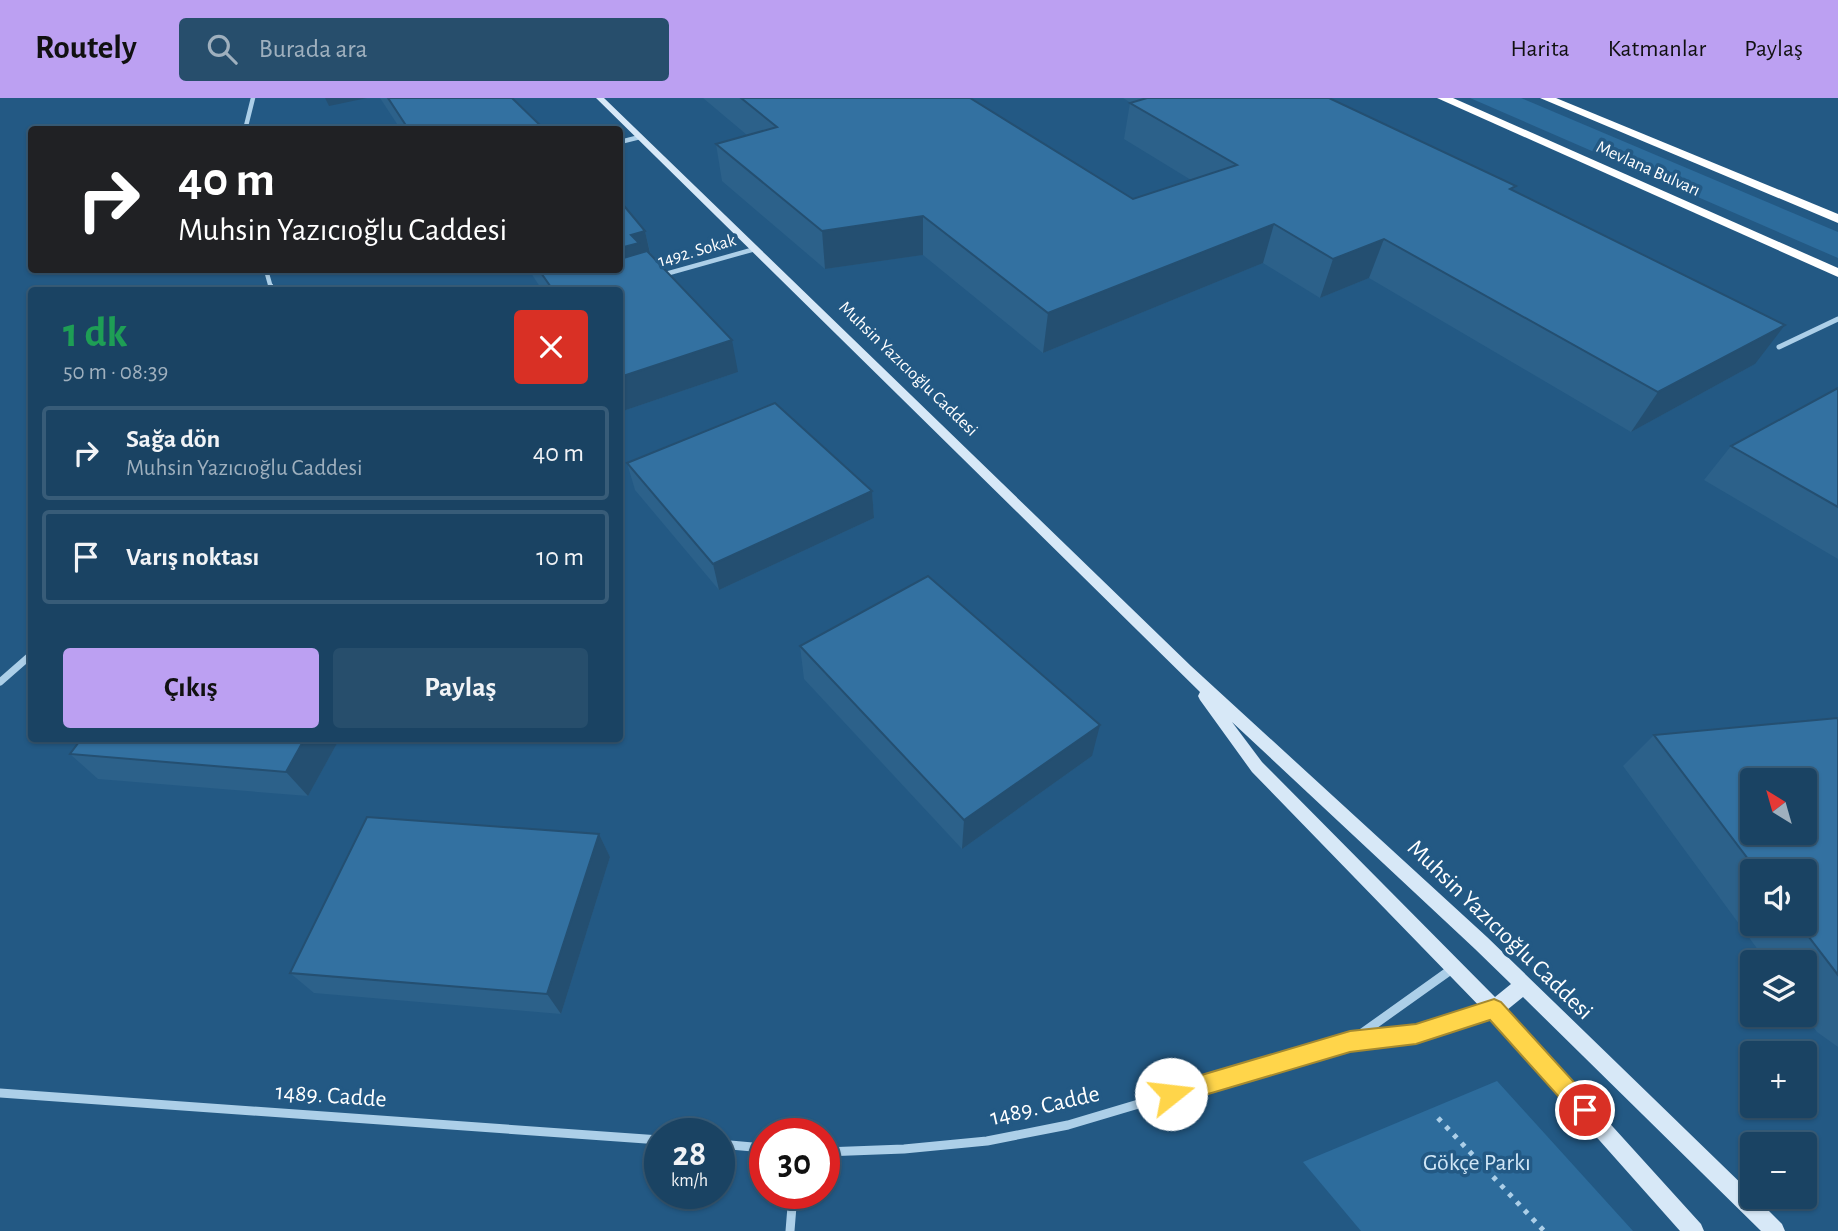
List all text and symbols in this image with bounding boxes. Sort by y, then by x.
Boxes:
search box [179,18,669,81]
icon: search [203,30,241,68]
text: Routely [35,32,137,65]
text: Burada ara [259,36,367,62]
text: Harita [1511,37,1570,61]
text: Katmanlar [1608,37,1706,61]
text: Paylaş [1744,37,1803,61]
street label: Mevlana Bulvarı [1593,138,1703,200]
icon: right [63,154,154,245]
text: 40 m [178,156,275,205]
text: Muhsin Yazıcıoğlu Caddesi [178,214,507,246]
street label: 1492. Sokak [656,231,739,271]
street label: Muhsin Yazıcıoğlu Caddesi [835,298,981,440]
button: close [514,310,588,384]
text: 1 dk [63,312,127,354]
text: 50 m · 08:39 [63,361,168,384]
text: Sağa dön [126,426,220,452]
icon: right [67,434,105,472]
text: 40 m [533,440,584,466]
text: Muhsin Yazıcıoğlu Caddesi [126,457,363,480]
icon: arrive [67,538,105,576]
text: Varış noktası [126,544,259,570]
text: 10 m [536,544,584,570]
button: Çıkış [63,648,319,728]
button: Paylaş [333,648,588,728]
north arrow [1740,768,1816,845]
map controls [1740,768,1817,1209]
street label: Muhsin Yazıcıoğlu Caddesi [1403,836,1597,1024]
button: sound [1740,859,1817,936]
button: layers [1740,950,1817,1027]
button: + [1740,1041,1817,1118]
position arrow [1134,1057,1208,1131]
street label: 1489. Cadde [275,1080,387,1112]
pin [1555,1080,1615,1140]
street label: 1489. Cadde [988,1082,1102,1130]
icon: arrive [1566,1091,1604,1129]
speed limit sign: 30 [749,1118,840,1209]
button: − [1740,1132,1817,1209]
text: 28 [673,1137,706,1172]
park label: Gökçe Parkı [1423,1151,1531,1175]
text: km/h [671,1172,708,1190]

